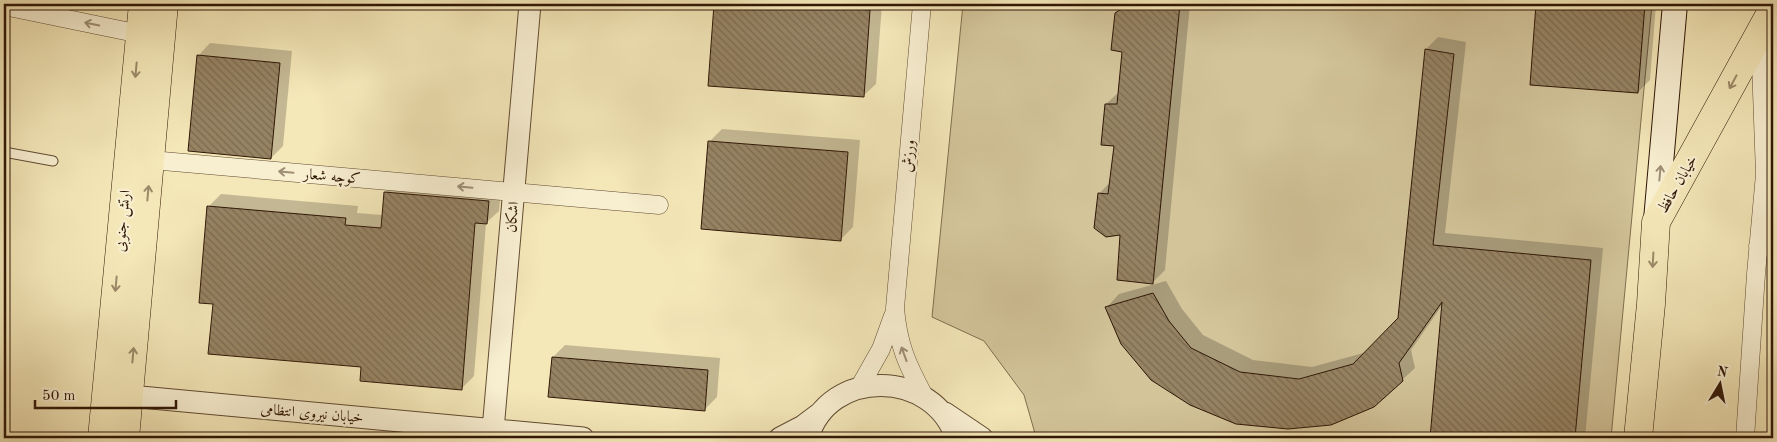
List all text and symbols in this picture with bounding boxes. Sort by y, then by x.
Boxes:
one-way arrow [84,19,100,28]
one-way arrow [131,61,141,77]
one-way arrow [1727,75,1737,89]
street label: ورزش [900,139,918,173]
street label: خیابان حافظ [1655,153,1701,216]
one-way arrow [1655,165,1665,181]
street label: کوچه شعار [300,166,361,189]
one-way arrow [278,167,294,177]
one-way arrow [458,182,474,192]
one-way arrow [143,185,153,201]
street label: ارتش جنوبی [113,190,136,253]
street label: اشکان [503,201,522,233]
one-way arrow [1649,252,1658,268]
one-way arrow [111,275,121,291]
one-way arrow [128,347,138,363]
one-way arrow [899,347,908,362]
north arrow [1694,360,1744,410]
text: N [1716,364,1729,380]
scale bar [35,377,176,409]
text: 50 m [42,389,76,404]
street label: خیابان نیروی انتظامی [260,403,364,426]

